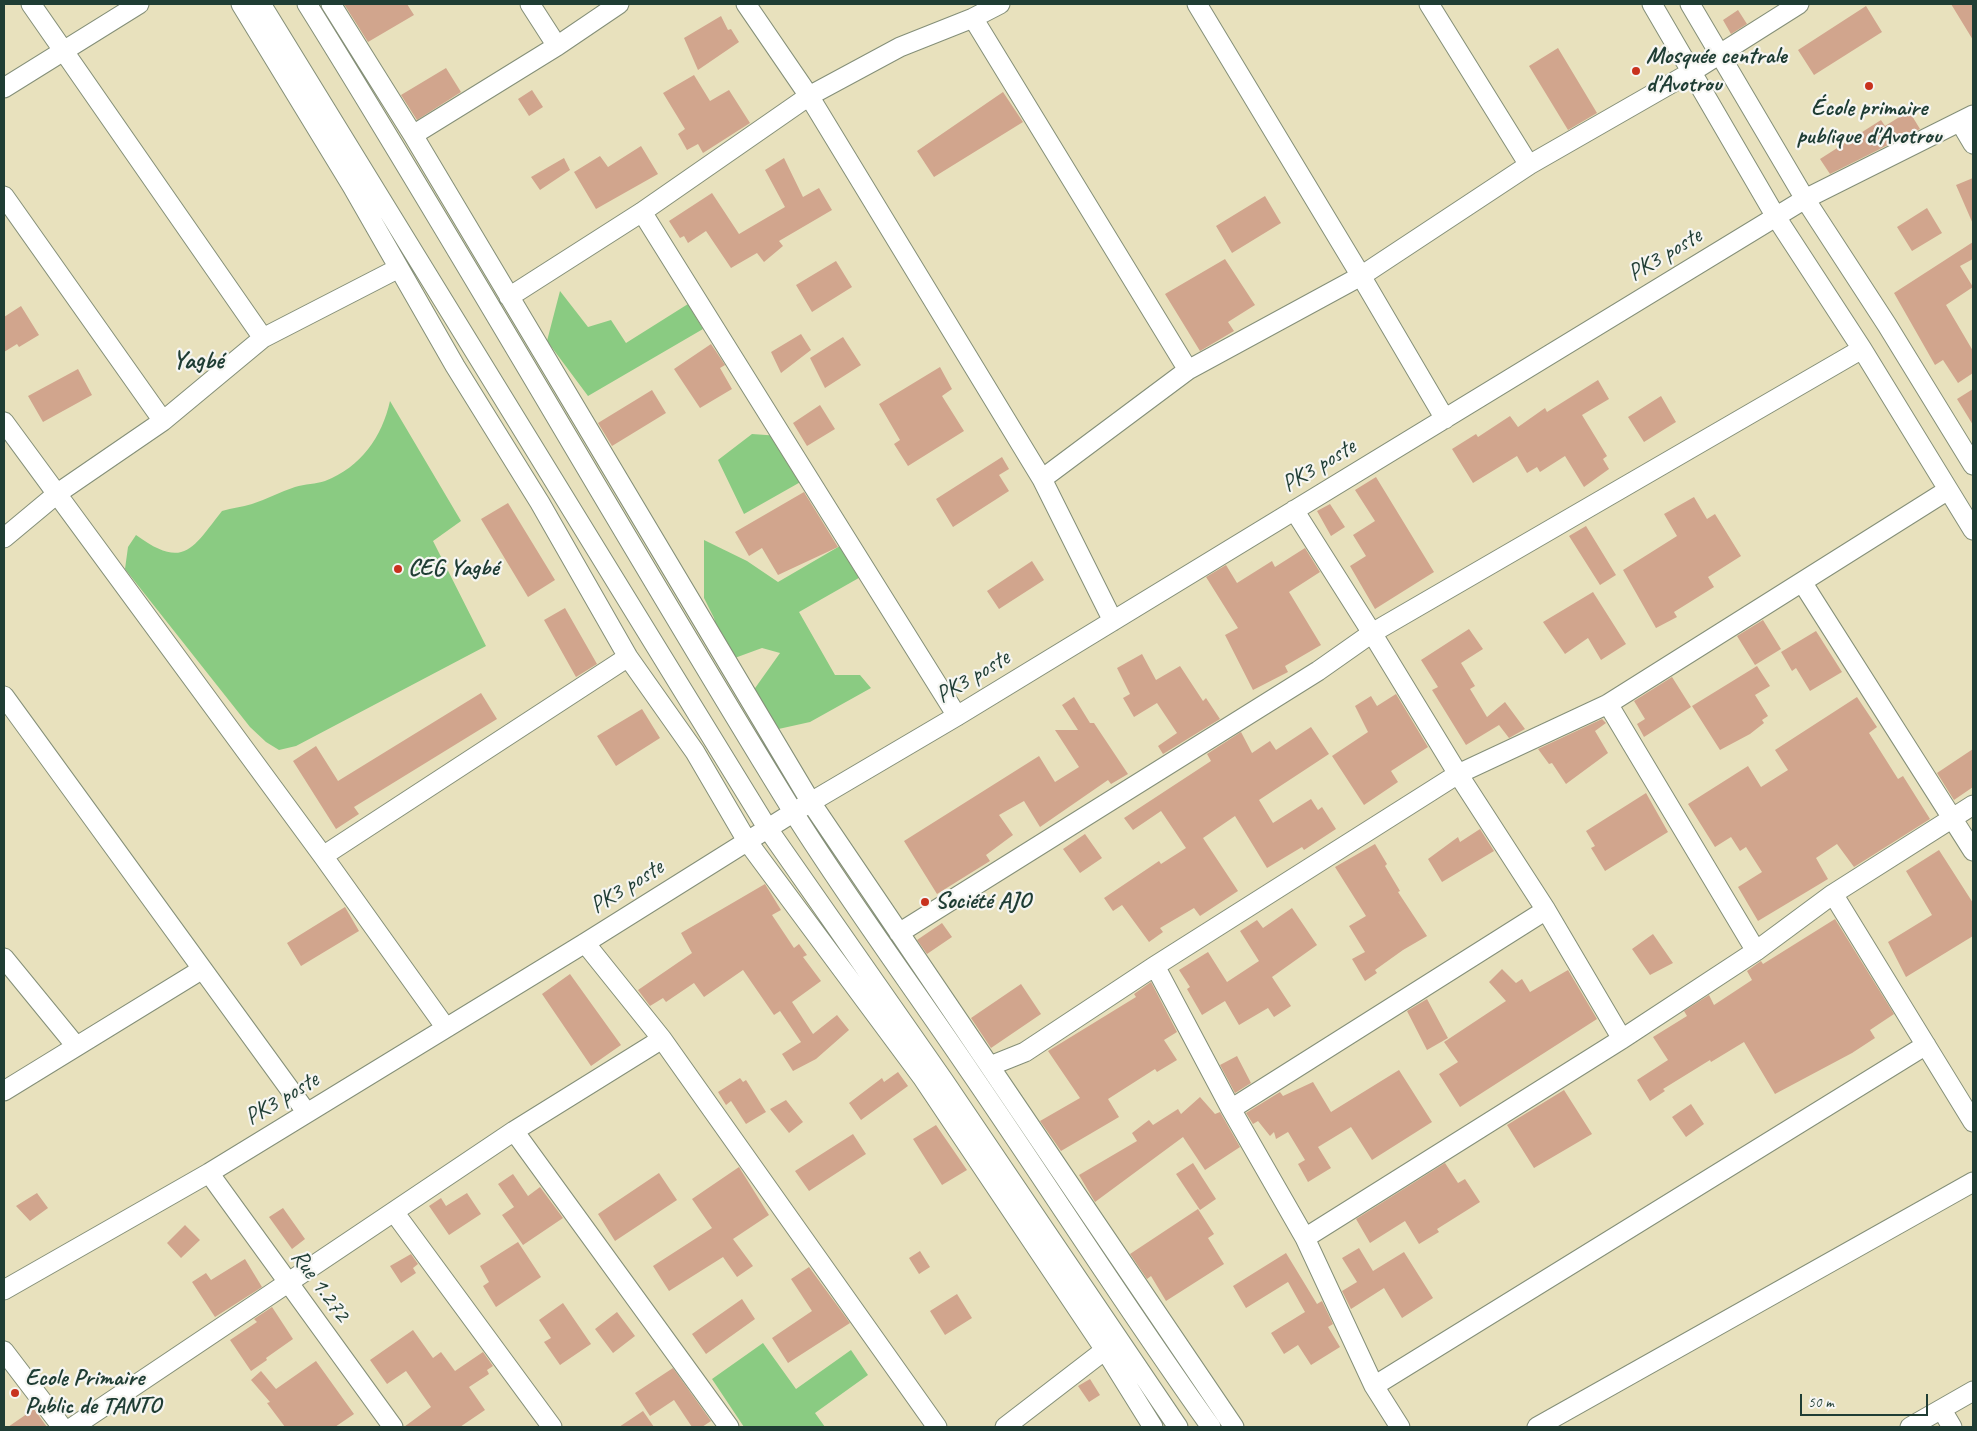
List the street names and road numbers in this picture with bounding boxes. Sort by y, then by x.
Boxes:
street label: PK3 poste [1623,222,1707,288]
street label: PK3 poste [1277,433,1361,499]
street label: PK3 poste [931,644,1015,710]
street label: PK3 poste [585,853,669,921]
street label: PK3 poste [240,1066,324,1132]
street label: Rue 1.272 [284,1244,356,1328]

